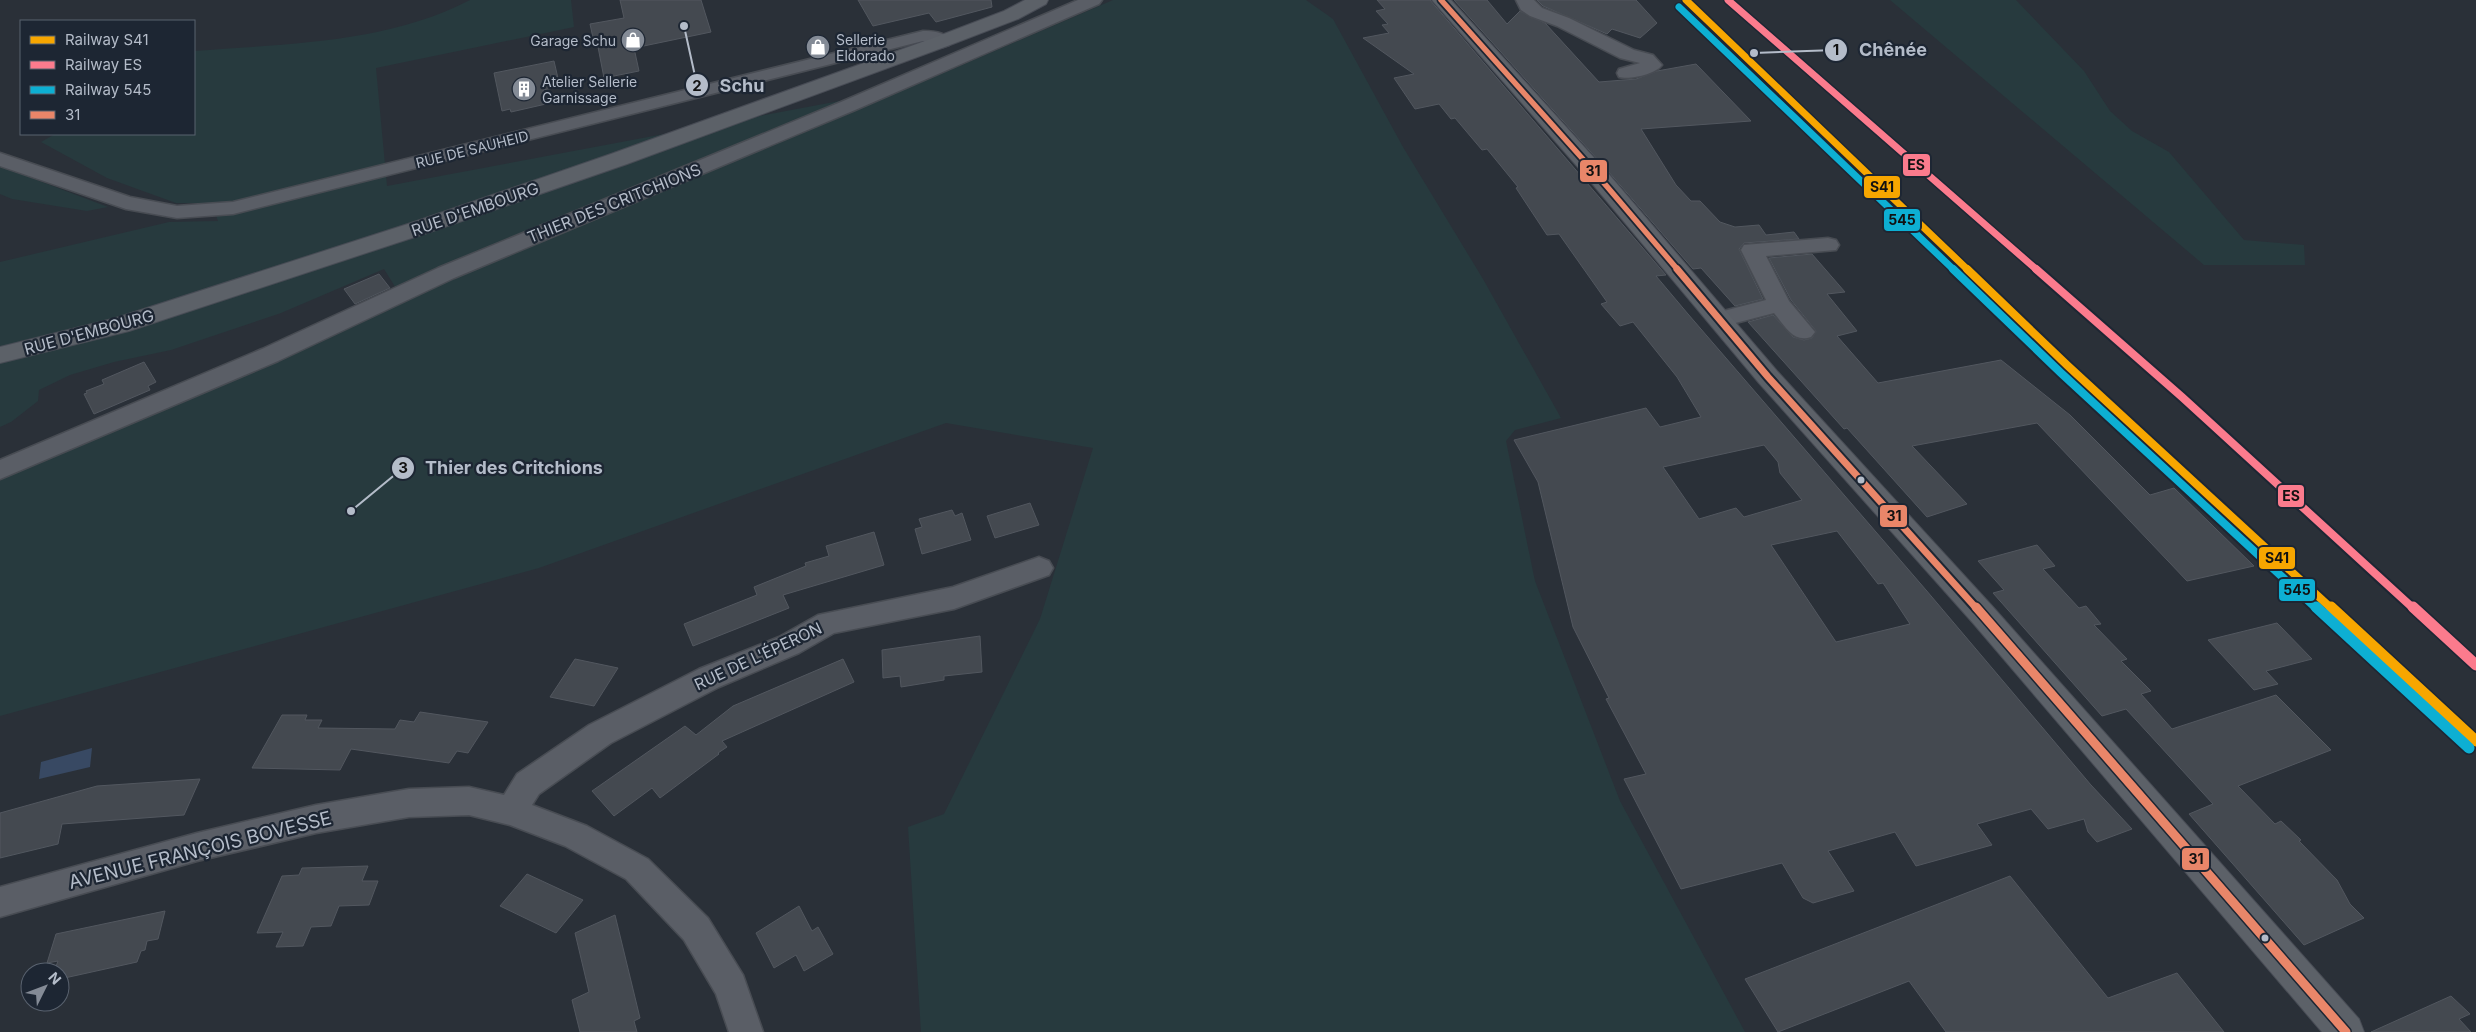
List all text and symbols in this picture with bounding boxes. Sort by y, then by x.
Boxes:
legend [20,20,195,135]
shop icon: Garage Schu [620,27,646,53]
text: Railway S41 [65,30,149,49]
place label: Sellerie Eldorado [836,31,895,64]
place label: Garage Schu [530,32,616,49]
callout: Chênée [1824,33,1937,66]
shop icon: Sellerie Eldorado [805,34,831,60]
text: Chênée [1859,39,1927,60]
text: 1 [1833,40,1839,59]
text: Railway ES [65,55,142,74]
callout: Schu [685,69,774,102]
place label: Atelier Sellerie Garnissage [542,73,637,106]
text: Schu [720,75,764,96]
building icon: Atelier Sellerie Garnissage [511,76,537,102]
text: 2 [692,76,702,95]
text: Railway 545 [65,80,151,99]
text: 31 [65,105,80,124]
street label: RUE DE SAUHEID [414,127,530,171]
line badge: ES [1902,153,1931,177]
text: ES [1907,156,1925,173]
street label: THIER DES CRITCHIONS [524,159,704,247]
line badge: 31 [1579,159,1608,183]
text: 31 [1585,162,1601,179]
line badge: S41 [1863,175,1901,199]
street label: RUE D'EMBOURG [409,178,541,240]
text: S41 [1870,178,1894,195]
line badge: 545 [1883,208,1921,232]
text: 545 [1888,211,1916,228]
street label: RUE D'EMBOURG [22,305,156,359]
callout: Thier des Critchions [390,451,613,484]
text: Thier des Critchions [425,457,603,478]
text: 3 [398,458,408,477]
unlabelled marker [1856,475,1866,485]
line badge: ES [2277,484,2305,508]
text: ES [2282,487,2300,504]
line badge: 31 [1879,504,1908,528]
text: 31 [1886,507,1902,524]
line badge: S41 [2258,546,2296,570]
text: S41 [2265,549,2289,566]
line badge: 545 [2278,578,2316,602]
text: 545 [2283,581,2311,598]
street label: RUE DE L'ÉPERON [691,618,825,694]
street label: AVENUE FRANÇOIS BOVESSE [66,806,334,894]
line badge: 31 [2181,847,2210,871]
text: 31 [2188,850,2204,867]
unlabelled marker [2260,933,2270,943]
north arrow [20,962,70,1012]
text: N [45,968,65,988]

